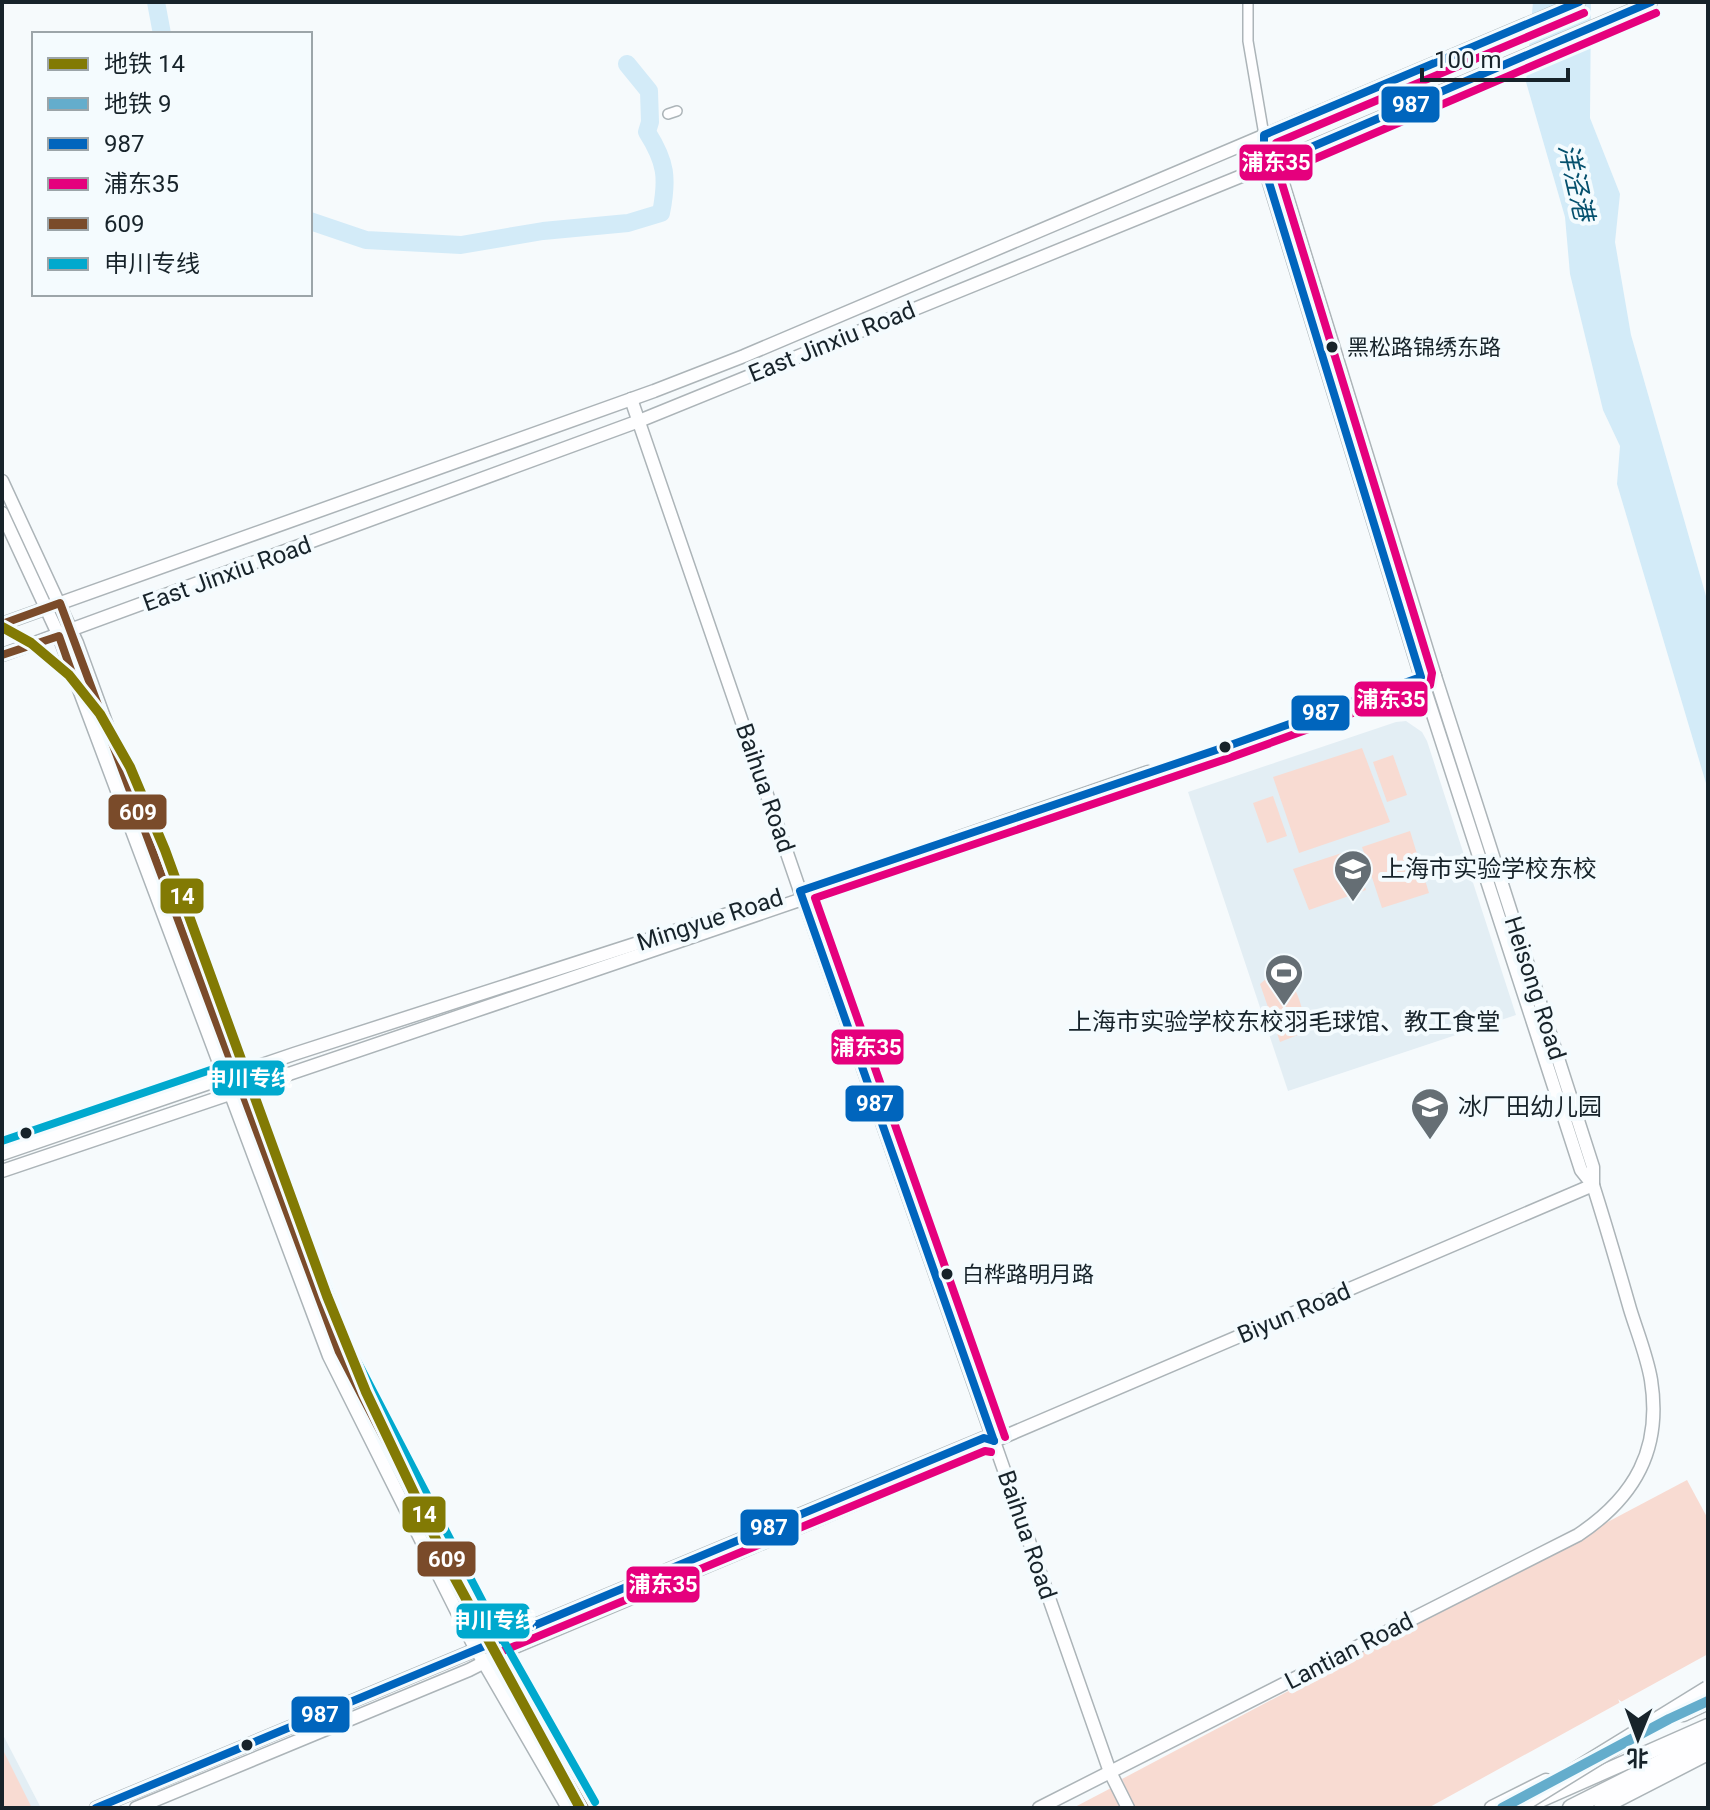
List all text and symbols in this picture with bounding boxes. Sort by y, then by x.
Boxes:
legend [32,32,312,296]
scale bar [1422,32,1568,82]
text: 100 m [1434,46,1501,74]
text: 地铁 14 [104,50,185,78]
line badge: 987 [1380,85,1441,124]
text: 地铁 9 [104,90,171,118]
text: 987 [1392,92,1430,117]
text: 987 [104,130,144,158]
water label: 洋泾港 [1553,141,1600,227]
line badge: 浦东35 [1238,143,1314,182]
text: 浦东35 [1241,150,1311,175]
text: 浦东35 [104,170,179,198]
text: 609 [104,210,144,238]
text: 申川专线 [104,250,200,278]
street label: East Jinxiu Road [745,296,919,388]
place label: 黑松路锦绣东路 [1347,335,1501,360]
marker: 黑松路锦绣东路 [1324,339,1340,355]
street label: East Jinxiu Road [139,531,315,617]
line badge: 浦东35 [1353,680,1429,718]
text: 浦东35 [1356,687,1426,712]
line badge: 987 [1290,694,1351,732]
text: 987 [1302,700,1340,725]
street label: Baihua Road [730,720,800,856]
unlabelled marker [1217,739,1233,755]
line badge: 609 [107,793,168,831]
text: 609 [119,800,157,825]
school or university icon: 上海市实验学校东校 [1332,848,1374,903]
place label: 上海市实验学校东校 [1381,855,1597,883]
line badge: 14 [159,877,205,915]
street label: Mingyue Road [633,883,787,957]
text: 14 [169,884,195,909]
street label: Heisong Road [1499,913,1571,1063]
sports icon: 上海市实验学校东校羽毛球馆、教工食堂 [1263,952,1305,1007]
place label: 上海市实验学校东校羽毛球馆、教工食堂 [1068,1008,1500,1036]
line badge: 浦东35 [830,1028,905,1066]
text: 浦东35 [832,1035,902,1060]
line badge: 申川专线 [211,1059,286,1097]
text: 申川专线 [205,1066,293,1091]
line badge: 987 [844,1084,905,1123]
school or university icon: 冰厂田幼儿园 [1409,1086,1451,1141]
text: 987 [856,1091,894,1116]
place label: 冰厂田幼儿园 [1458,1093,1602,1121]
unlabelled marker [18,1125,34,1141]
place label: 白桦路明月路 [962,1262,1094,1287]
marker: 白桦路明月路 [939,1266,955,1282]
street label: Biyun Road [1233,1277,1355,1349]
street label: Baihua Road [992,1467,1062,1603]
line badge: 14 [401,1495,447,1534]
text: 14 [411,1502,437,1527]
line badge: 987 [739,1508,800,1547]
text: 987 [750,1515,788,1540]
line badge: 609 [416,1540,477,1578]
text: 609 [428,1547,466,1572]
line badge: 浦东35 [625,1565,701,1604]
text: 浦东35 [628,1572,698,1597]
line badge: 申川专线 [455,1602,531,1640]
street label: Lantian Road [1280,1607,1418,1695]
text: 申川专线 [449,1608,537,1633]
line badge: 987 [290,1695,351,1734]
north arrow [1598,1698,1678,1778]
text: 987 [301,1702,339,1727]
unlabelled marker [239,1737,255,1753]
text: 北 [1626,1745,1649,1770]

